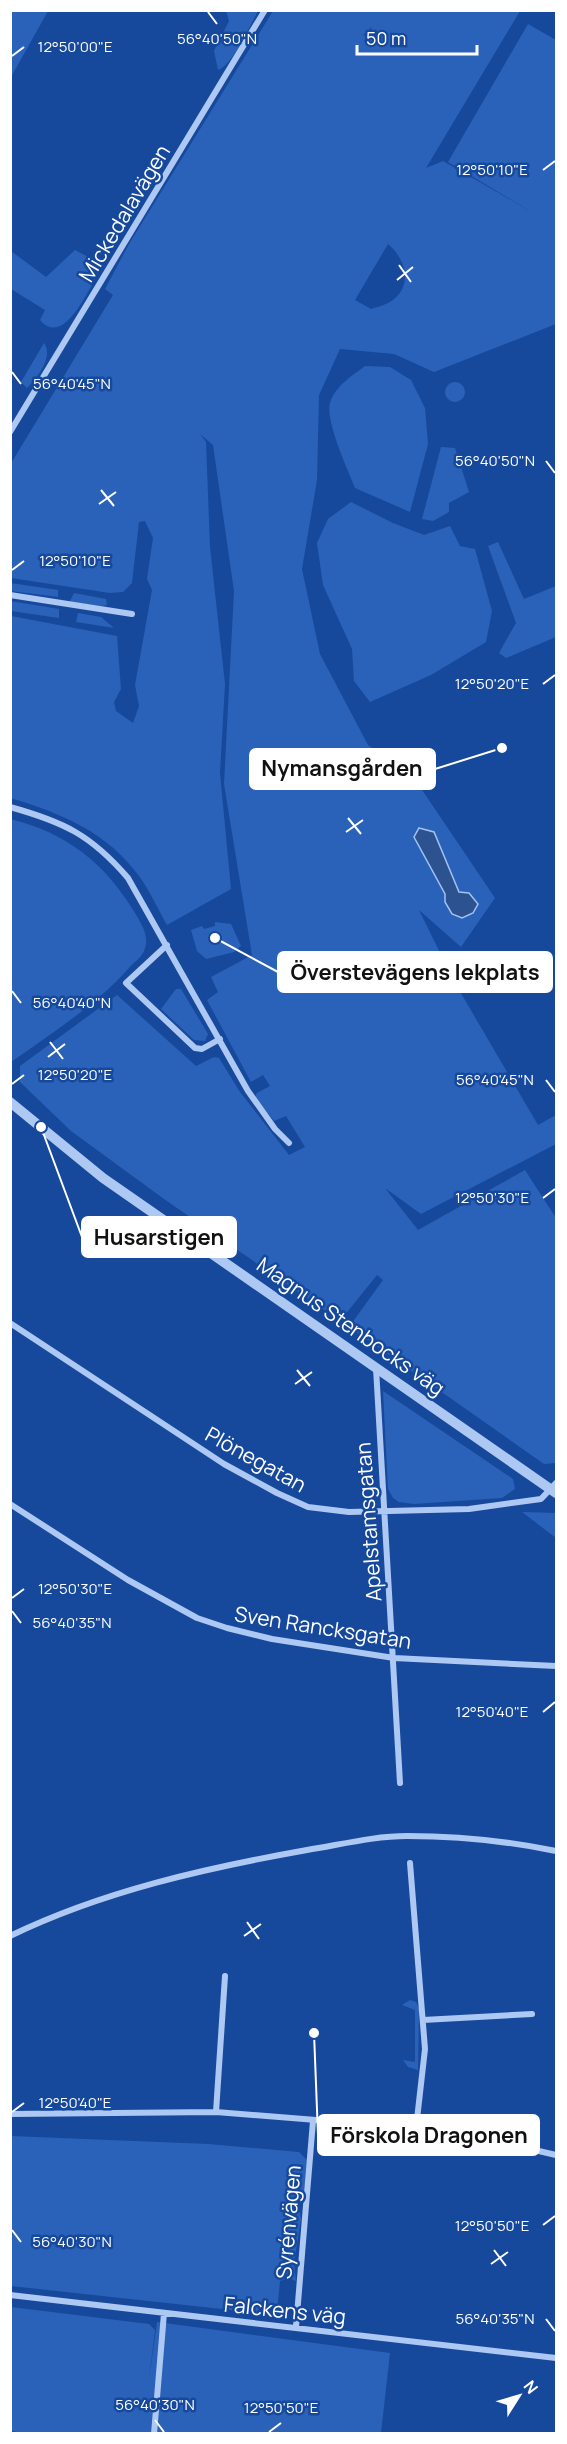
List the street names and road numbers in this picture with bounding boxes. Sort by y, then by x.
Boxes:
street label: Mickedalavägen [72,139,176,287]
street label: Magnus Stenbocks väg [251,1250,451,1402]
street label: Plönegatan [201,1420,311,1498]
street label: Apelstamsgatan [348,1441,388,1603]
street label: Sven Rancksgatan [233,1599,413,1655]
street label: Syrénvägen [269,2164,307,2280]
street label: Falckens väg [223,2290,347,2330]

